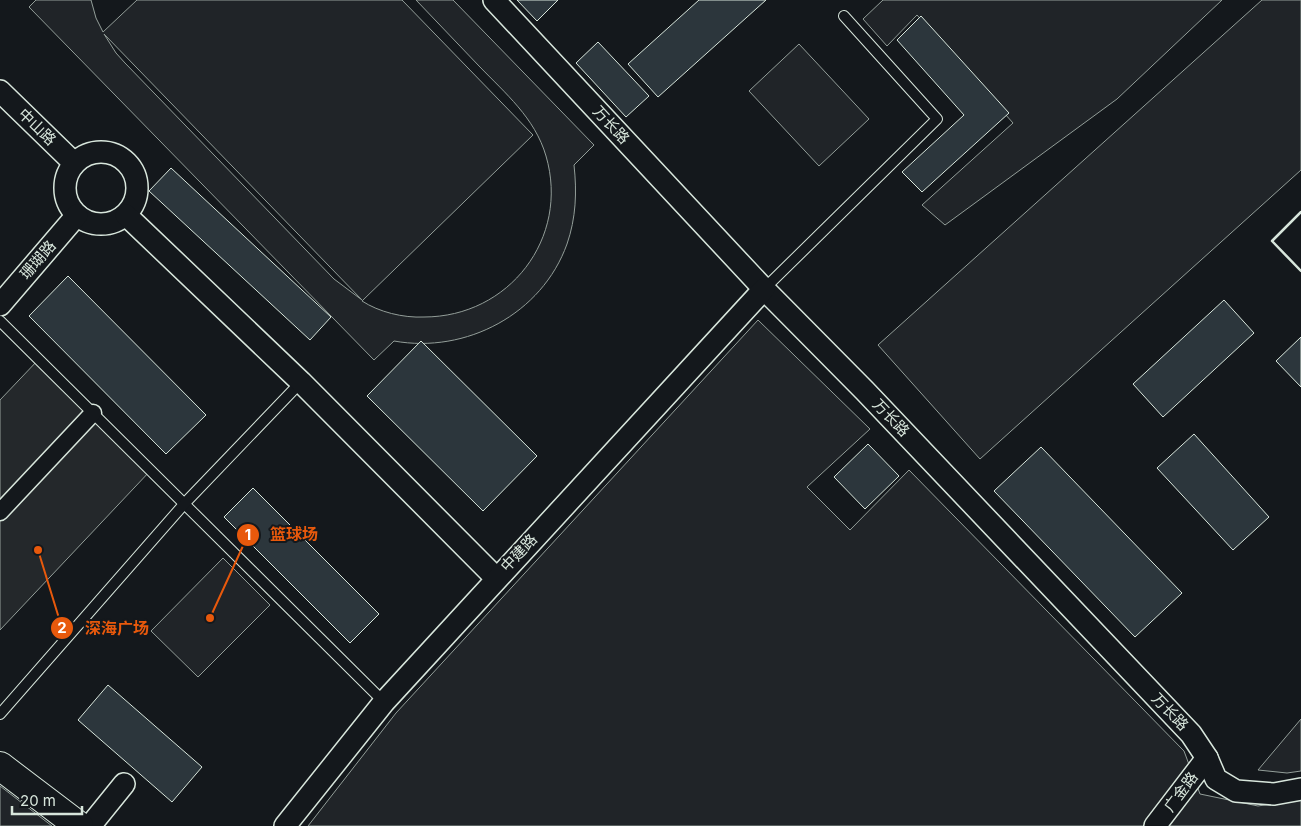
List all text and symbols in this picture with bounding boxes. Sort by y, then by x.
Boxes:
street label: 万长路 [589,102,634,148]
street label: 中山路 [15,104,60,149]
street label: 珊瑚路 [16,236,60,283]
street label: 万长路 [869,395,914,440]
callout: 篮球场 [235,519,328,550]
text: 篮球场 [270,524,318,544]
text: 1 [245,525,251,544]
street label: 中建路 [496,530,541,576]
callout: 深海广场 [50,613,159,644]
text: 2 [57,618,67,637]
text: 深海广场 [85,618,149,638]
street label: 万长路 [1148,689,1193,734]
street label: 广金路 [1159,768,1202,815]
scale bar [12,784,82,816]
text: 20 m [20,791,56,810]

